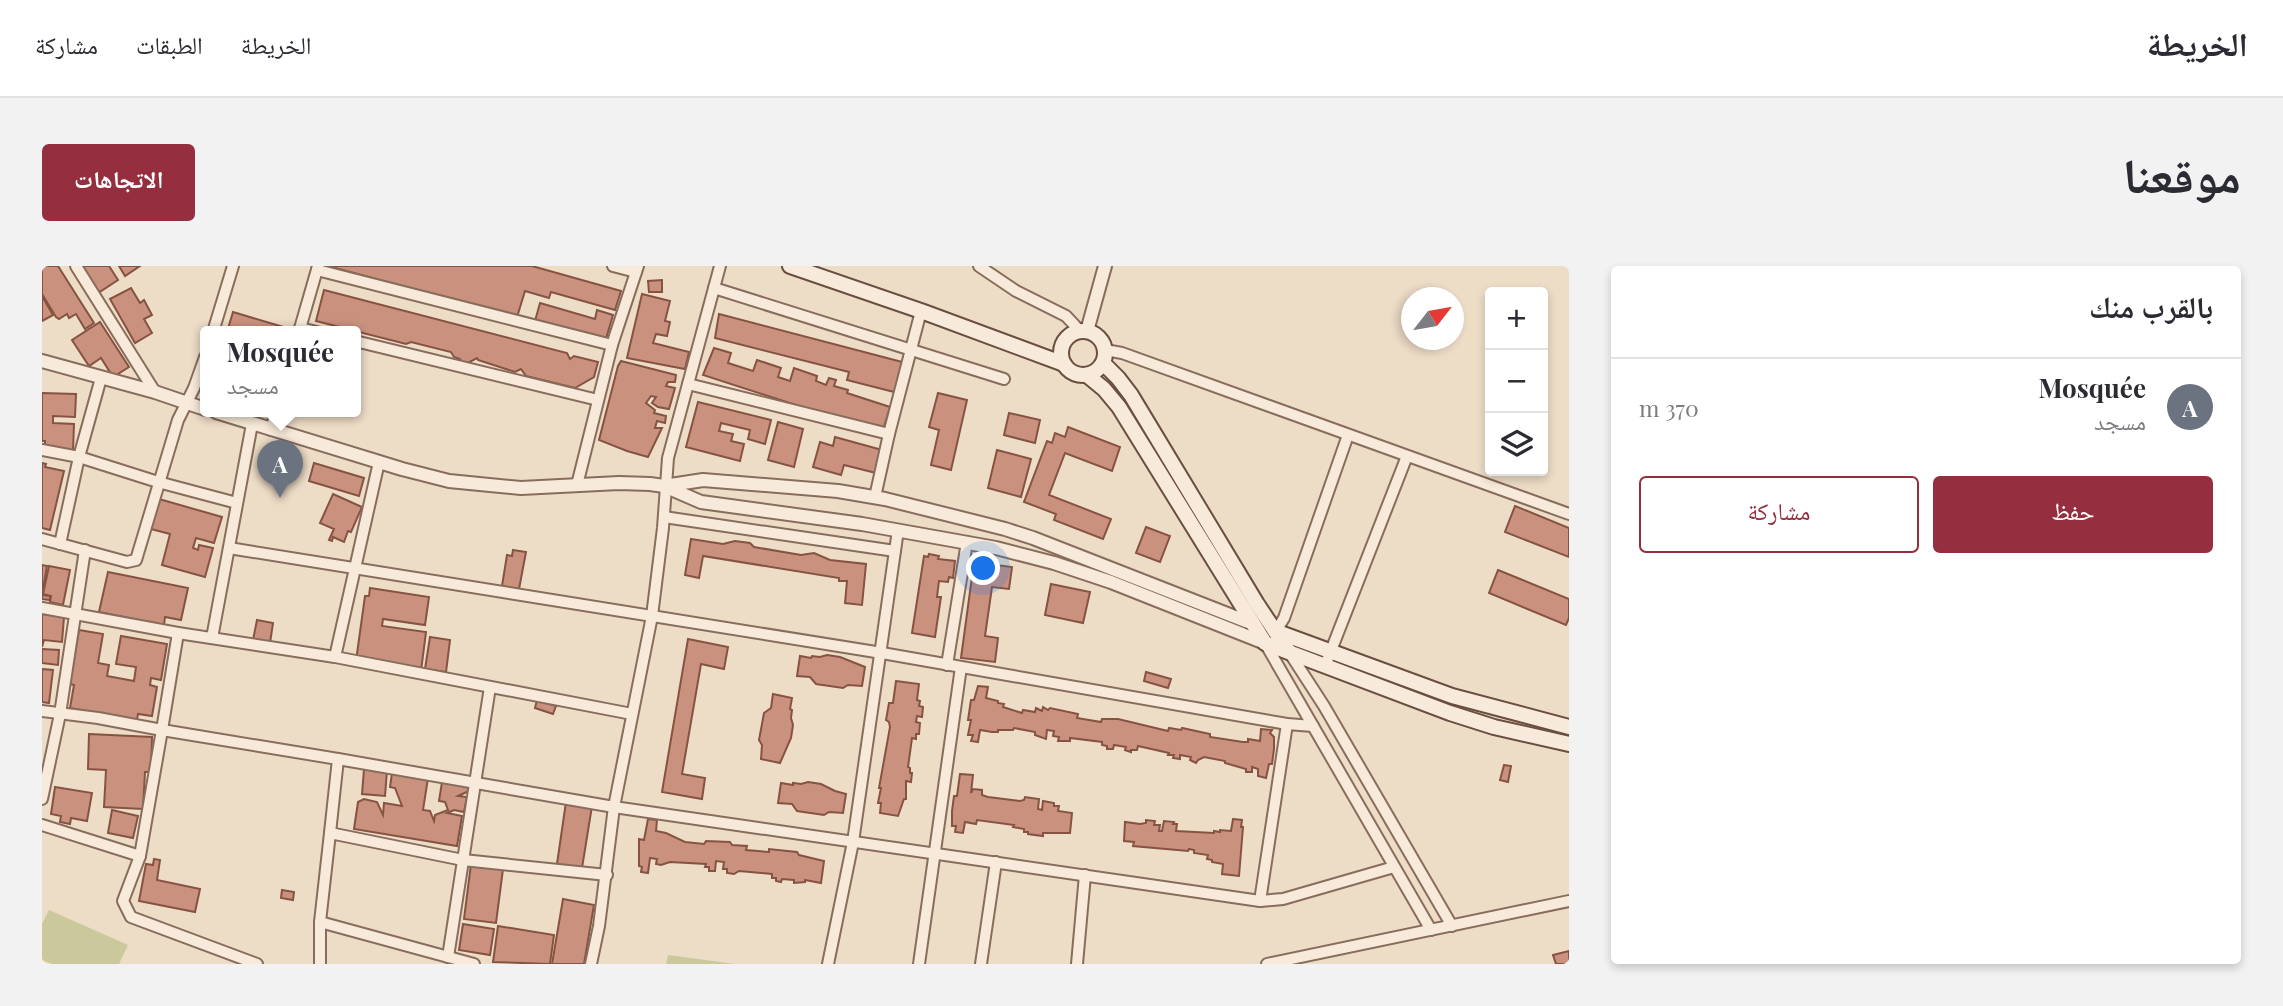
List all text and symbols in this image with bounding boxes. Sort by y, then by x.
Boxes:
text: الخريطة [2147,20,2248,64]
text: مشاركة [35,28,98,60]
text: الطبقات [136,28,203,60]
text: الخريطة [241,28,311,60]
text: موقعنا [2123,140,2241,205]
button: الاتجاهات [42,144,195,221]
text: بالقرب منك [2089,286,2213,326]
north arrow [1401,287,1464,350]
map controls [1485,287,1548,476]
button: + [1485,287,1548,350]
popup [200,326,361,417]
text: Mosquée [227,334,334,369]
button: − [1485,350,1548,413]
text: مسجد [227,369,279,400]
text: Mosquée [2039,370,2146,405]
text: 370 m [1639,392,1699,423]
text: A [2182,392,2198,423]
text: مسجد [2094,405,2146,436]
button: layers [1485,413,1548,476]
pin: A [257,440,303,498]
button: مشاركة [1639,476,1919,553]
button: حفظ [1933,476,2213,553]
your location [966,551,1000,585]

